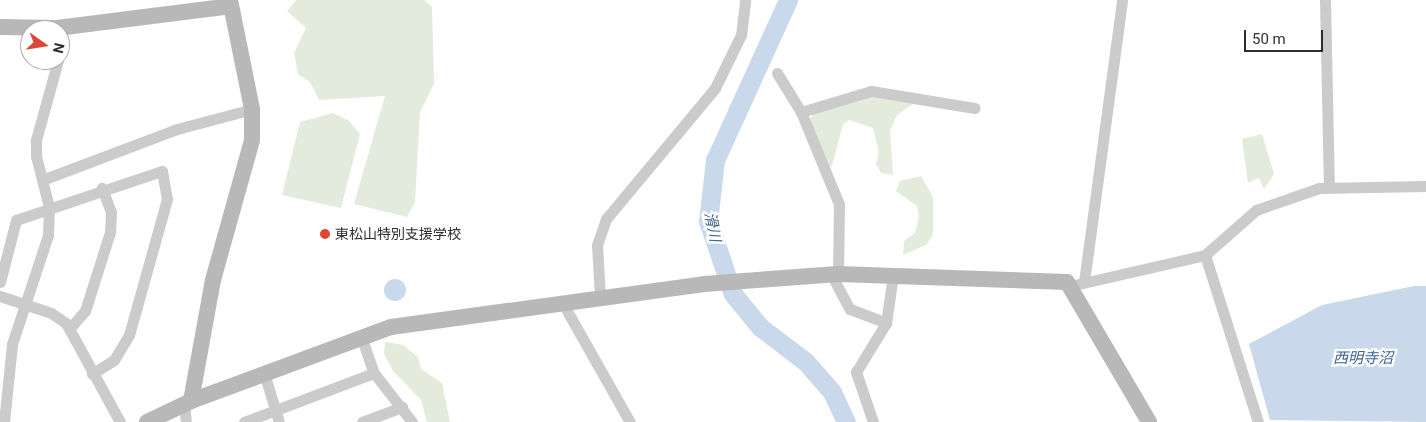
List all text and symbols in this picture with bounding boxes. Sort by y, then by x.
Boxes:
north arrow [20,20,70,70]
scale bar [1246,20,1325,52]
text: 50 m [1252,30,1286,48]
text: N [50,42,68,55]
water label: 滑川 [700,211,724,243]
place label: 東松山特別支援学校 [335,226,461,242]
marker: 東松山特別支援学校 [319,228,331,240]
water label: 西明寺沼 [1333,350,1393,368]

